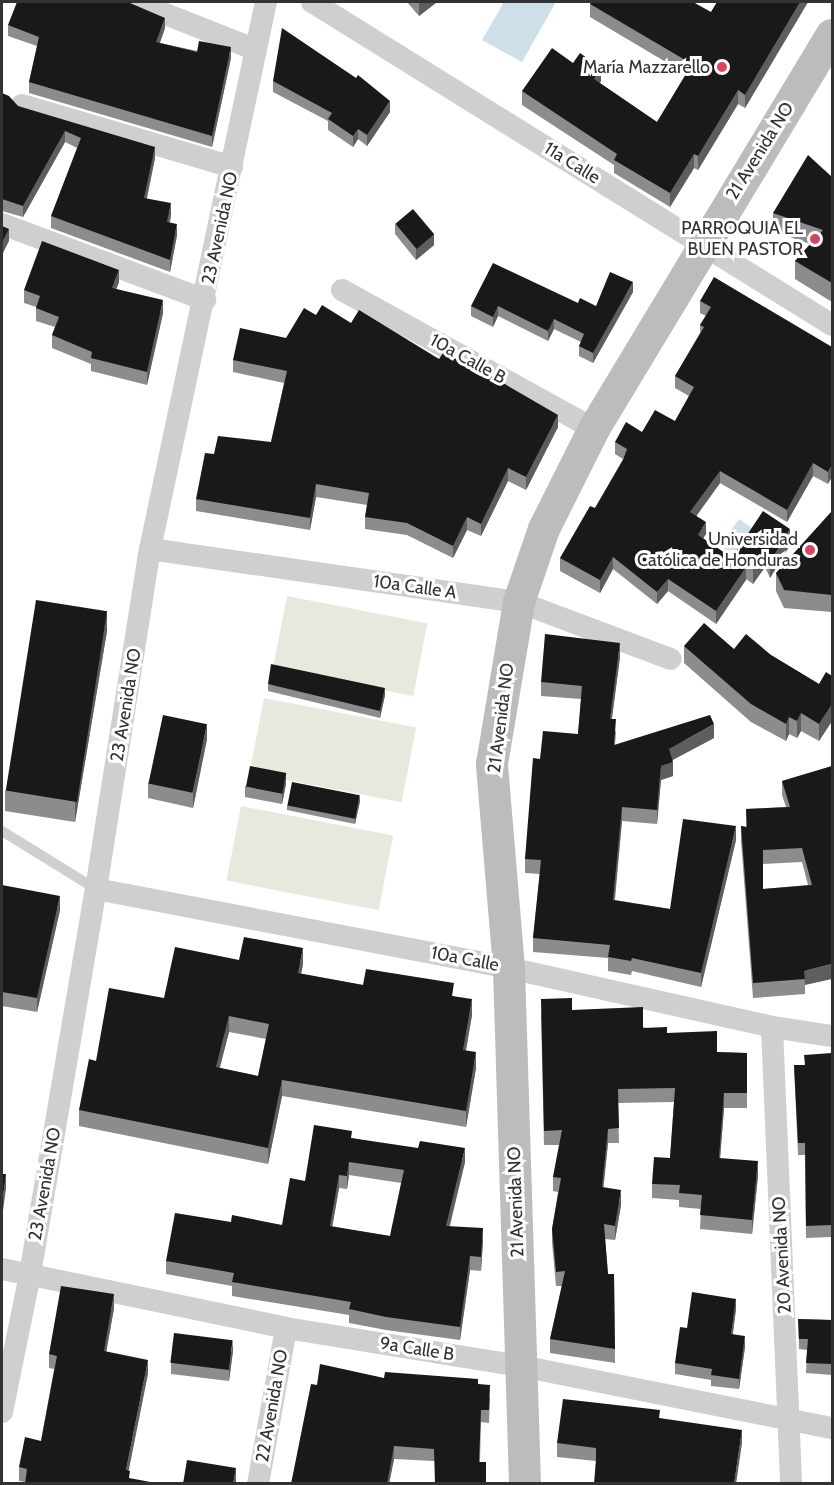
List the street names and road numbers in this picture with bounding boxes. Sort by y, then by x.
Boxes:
street label: 21 Avenida NO [721,98,799,204]
street label: 11a Calle [540,137,604,189]
street label: 23 Avenida NO [198,170,242,286]
street label: 10a Calle B [426,329,510,389]
street label: 10a Calle A [372,570,458,604]
street label: 23 Avenida NO [106,647,146,763]
street label: 21 Avenida NO [484,662,518,774]
street label: 10a Calle [429,942,501,976]
street label: 23 Avenida NO [24,1126,66,1242]
street label: 21 Avenida NO [503,1146,529,1258]
street label: 20 Avenida NO [768,1196,796,1314]
street label: 9a Calle B [378,1332,456,1366]
street label: 22 Avenida NO [251,1348,293,1464]

